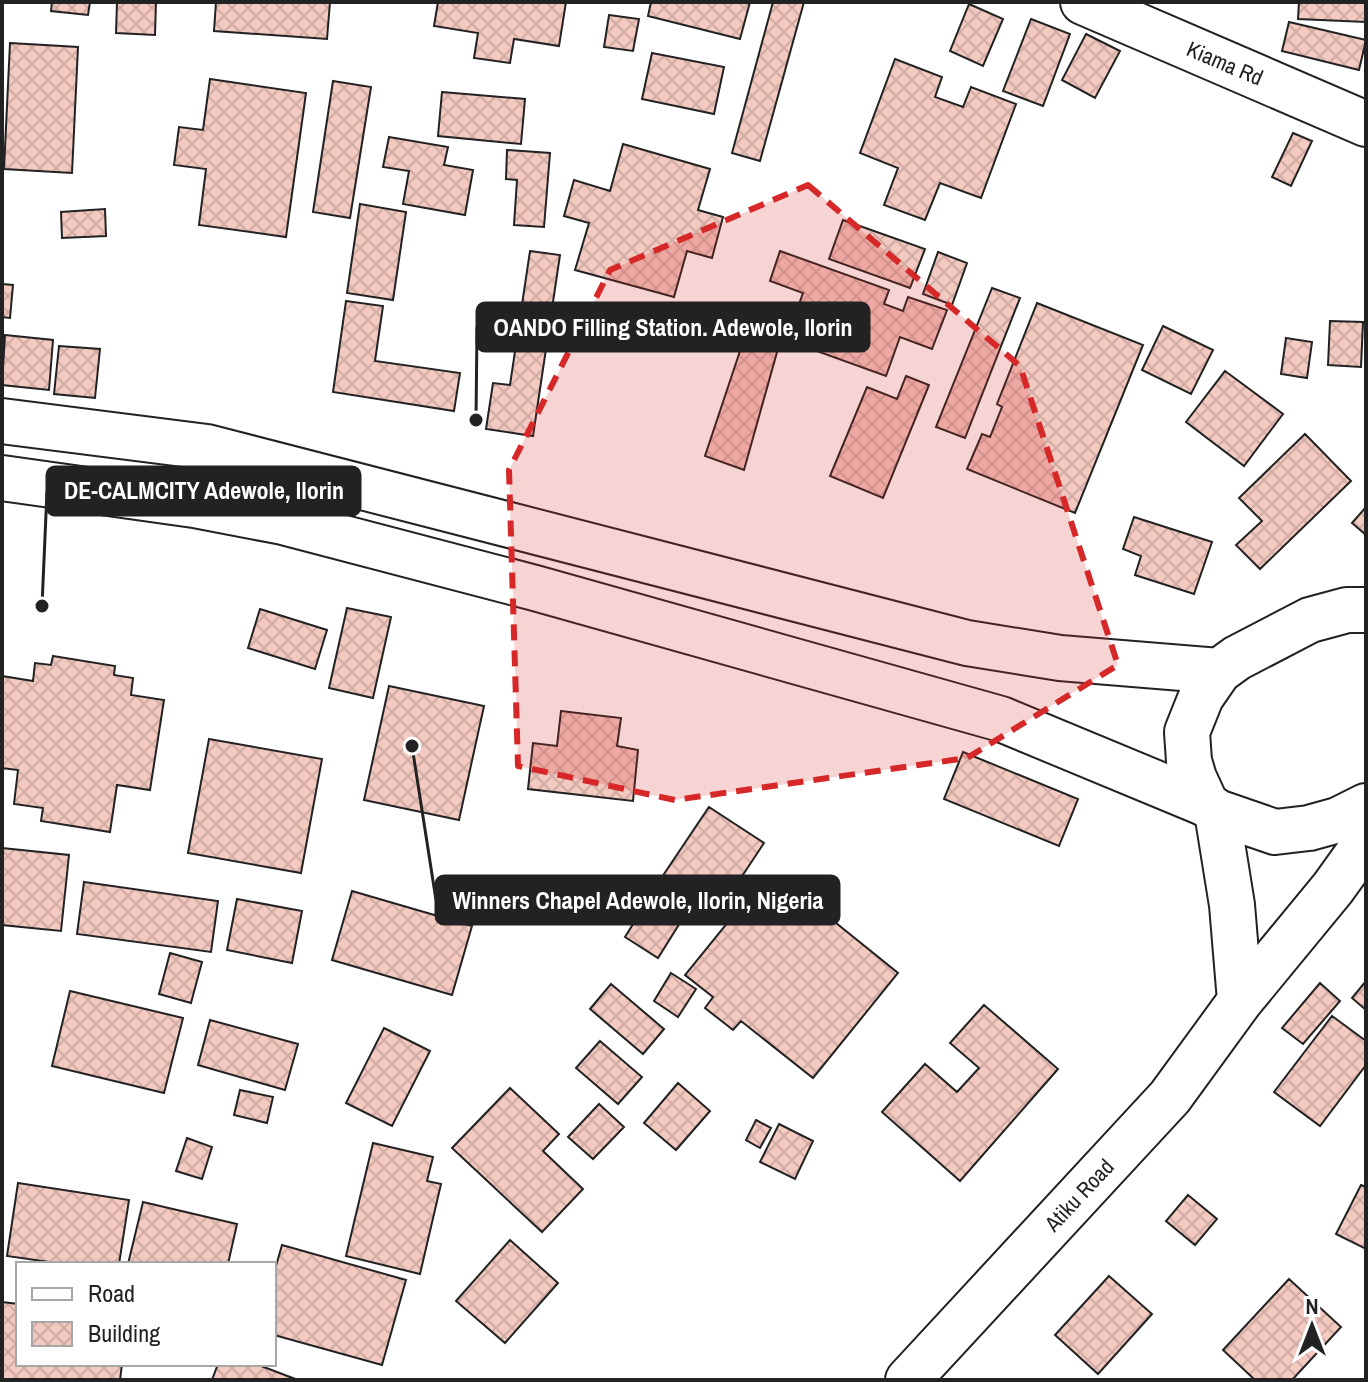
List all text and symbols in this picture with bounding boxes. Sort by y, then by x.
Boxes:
street label: Kiama Rd [1182,34,1268,92]
callout: OANDO Filling Station. Adewole, Ilorin [477,303,869,351]
text: OANDO Filling Station. Adewole, Ilorin [493,311,853,343]
callout: DE-CALMCITY Adewole, Ilorin [47,467,360,515]
text: DE-CALMCITY Adewole, Ilorin [64,474,344,506]
callout: Winners Chapel Adewole, Ilorin, Nigeria [436,876,839,924]
text: Winners Chapel Adewole, Ilorin, Nigeria [453,884,824,916]
street label: Atiku Road [1037,1152,1120,1239]
legend [16,1262,276,1366]
text: Road [88,1277,135,1309]
north arrow [1272,1286,1352,1366]
text: N [1305,1291,1319,1321]
text: Building [88,1317,160,1349]

